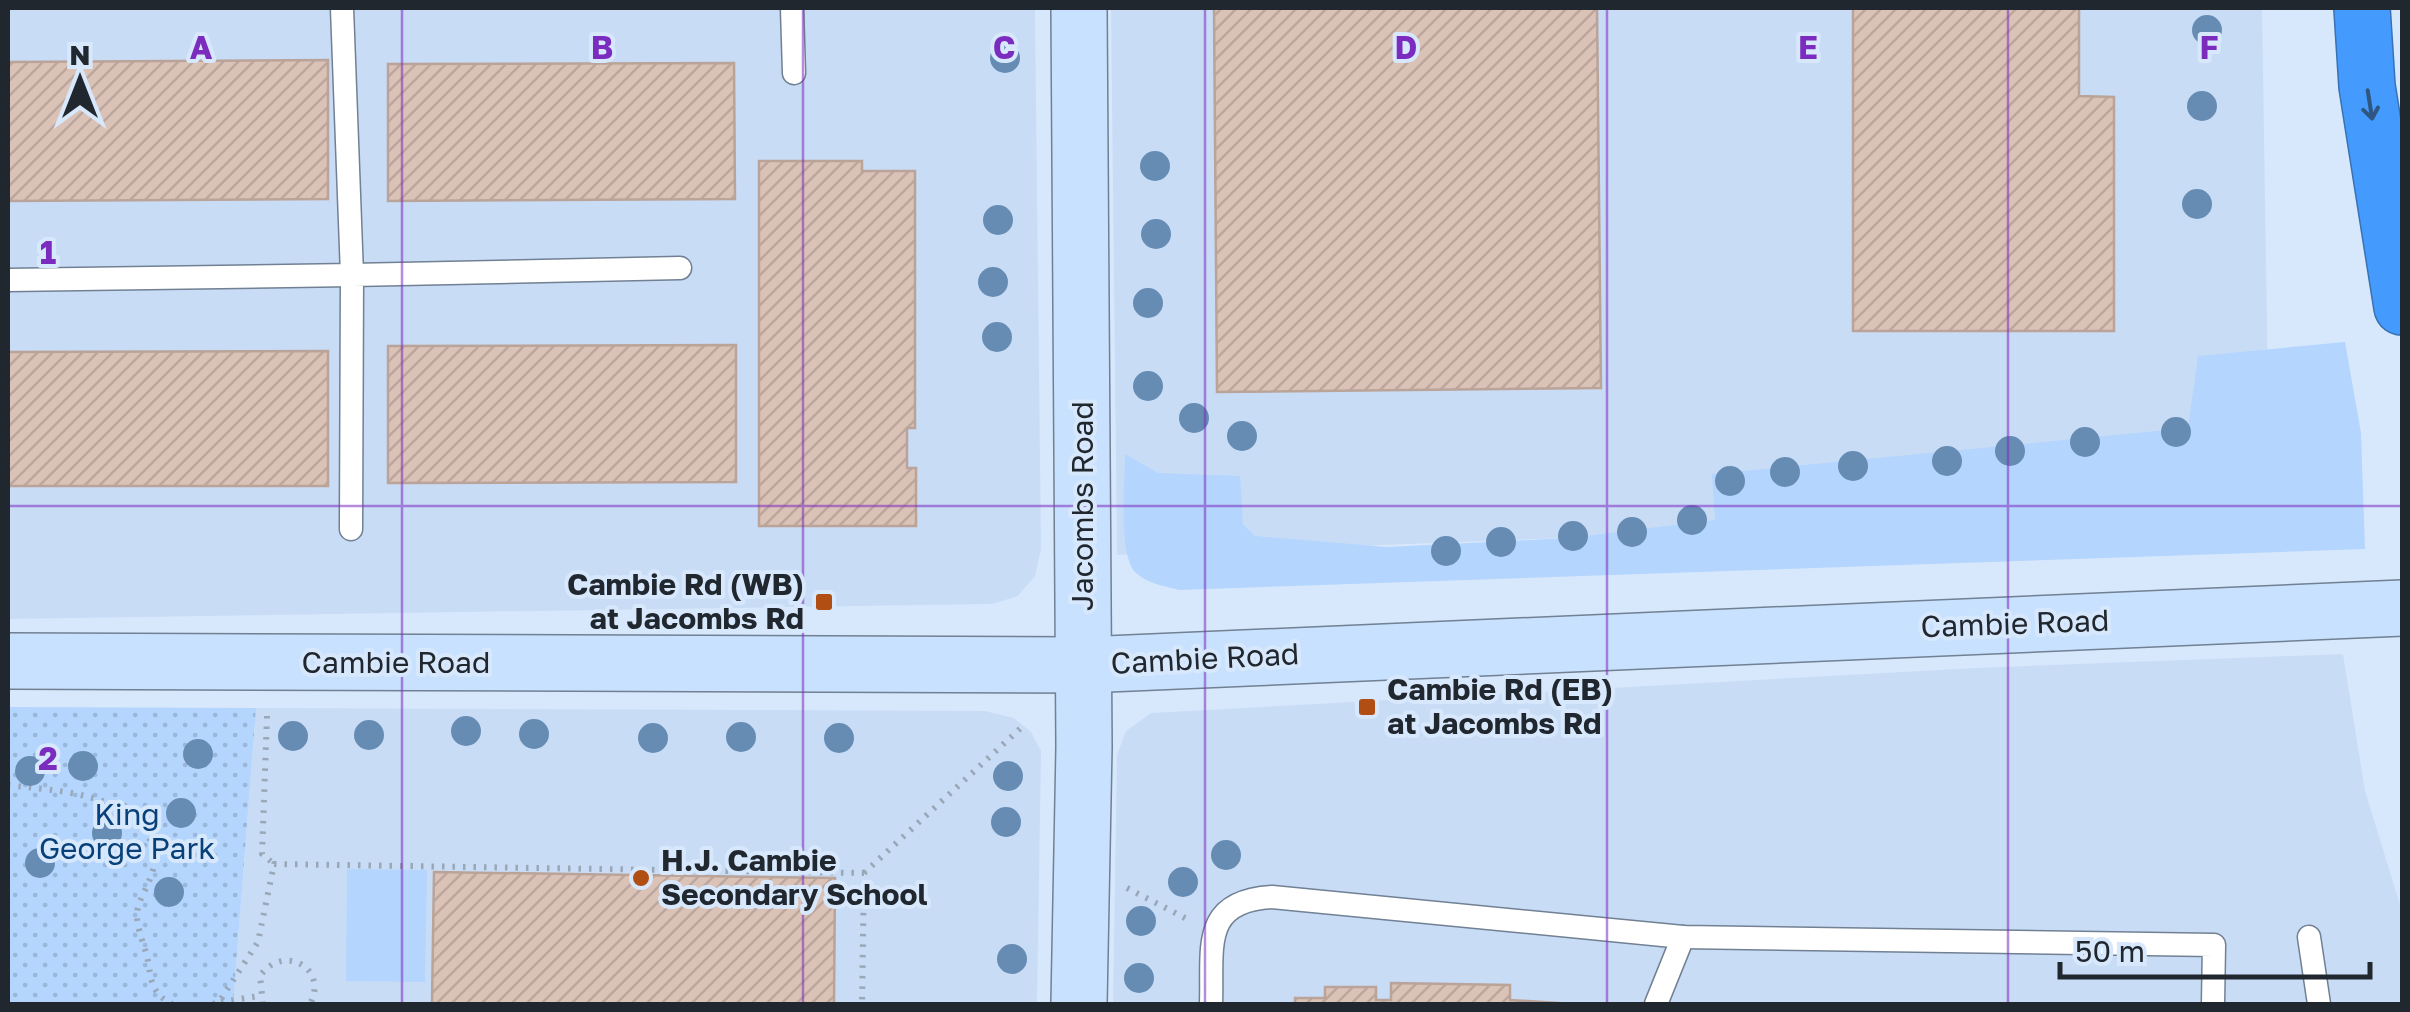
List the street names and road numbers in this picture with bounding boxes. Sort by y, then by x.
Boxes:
street label: Jacombs Road [1064,401,1100,611]
street label: Cambie Road [1920,602,2110,644]
street label: Cambie Road [1110,635,1300,681]
street label: Cambie Road [302,644,490,680]

